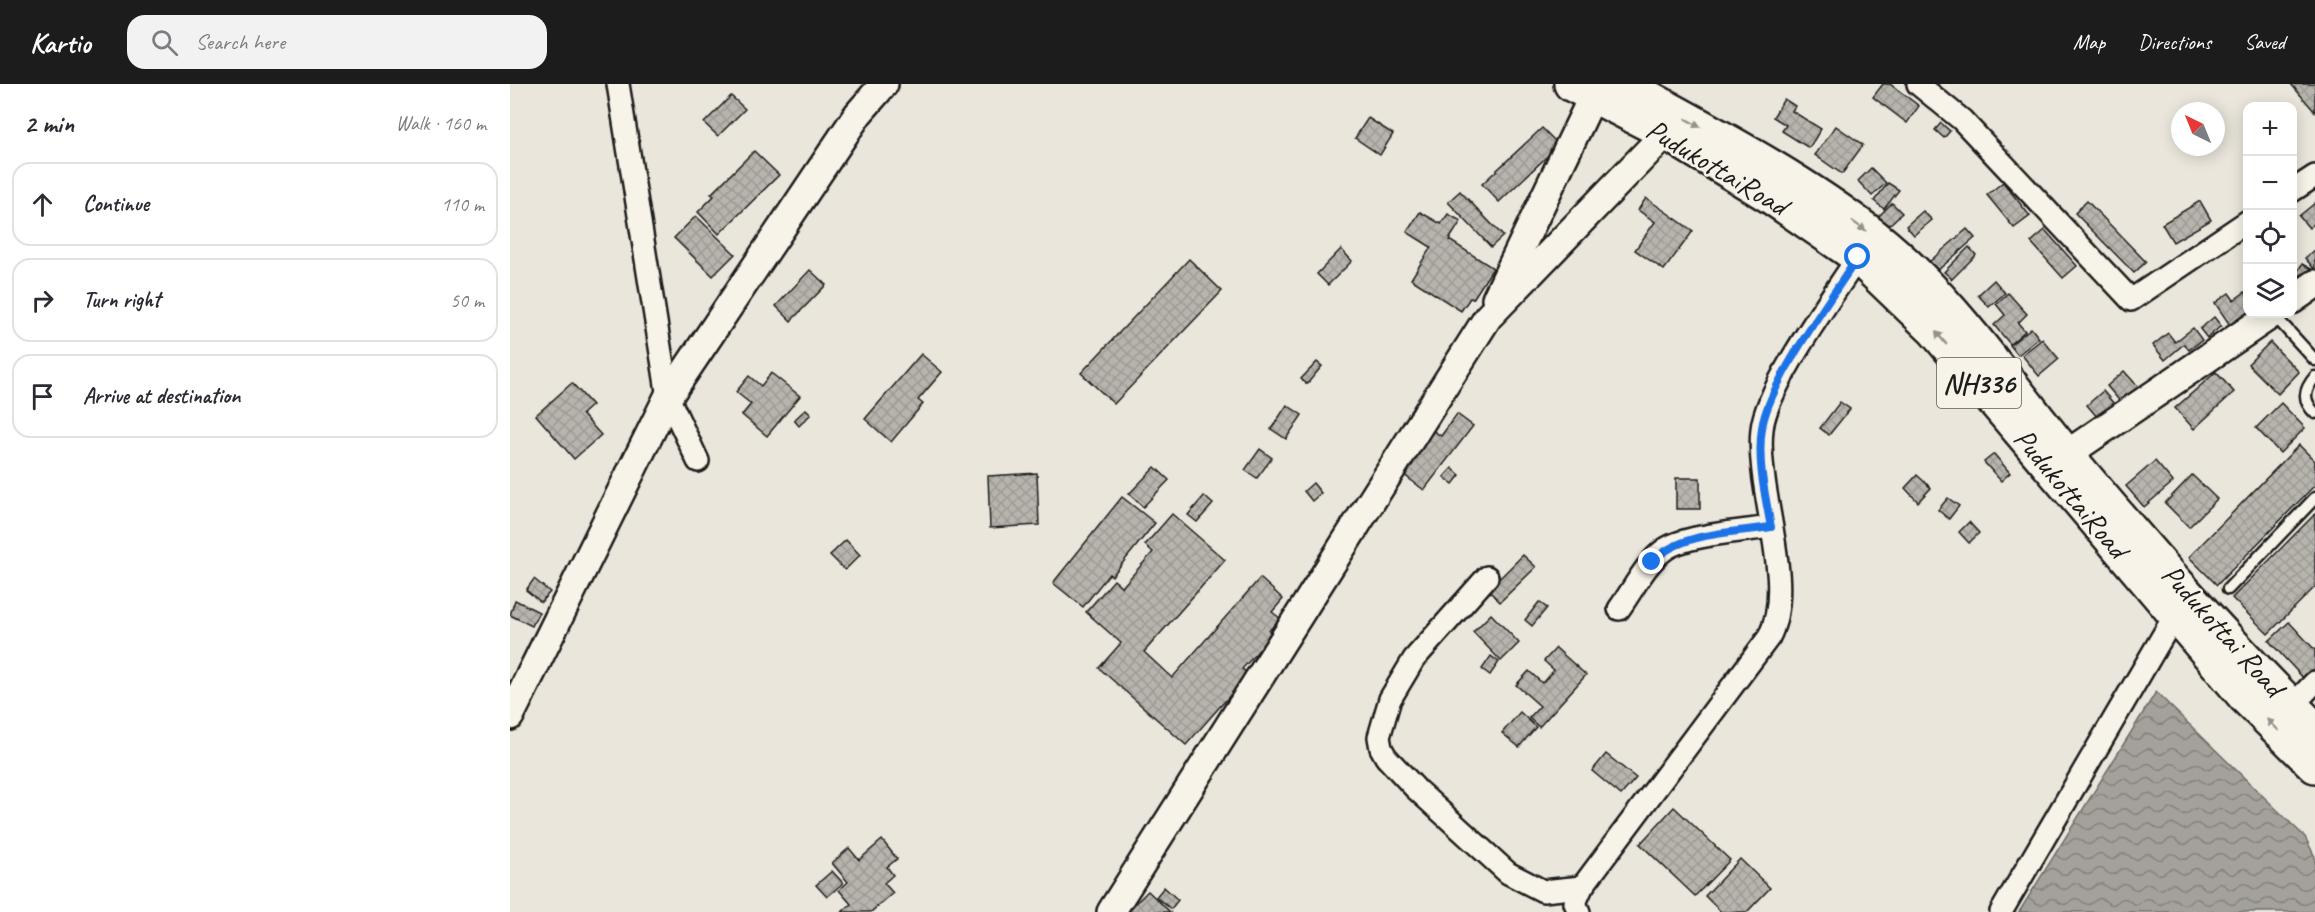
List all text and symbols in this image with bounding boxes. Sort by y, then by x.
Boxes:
search box [127,15,547,69]
text: Kartio [30,25,91,60]
icon: search [148,26,181,59]
text: Search here [196,28,285,56]
text: Map [2073,29,2105,55]
text: Directions [2138,29,2211,55]
text: Saved [2244,29,2285,55]
north arrow [2171,102,2225,156]
map controls [2243,102,2297,318]
button: + [2243,102,2297,156]
text: 2 min [24,107,74,140]
street label: PudukottaiRoad [1639,110,1798,226]
text: Walk · 160 m [396,111,486,136]
one-way arrow [1685,118,1702,128]
button: − [2243,156,2297,210]
icon: ahead [26,188,59,221]
text: Continue [83,190,149,218]
text: 110 m [441,192,484,217]
button: locate [2243,210,2297,264]
one-way arrow [1851,220,1867,231]
route start [1844,243,1870,269]
button: layers [2243,264,2297,318]
icon: right [26,284,59,317]
text: Turn right [83,286,160,314]
text: 50 m [450,288,484,313]
one-way arrow [1935,331,1948,346]
road number: NH336 [1937,358,2021,408]
icon: arrive [26,380,59,413]
text: Arrive at destination [83,382,240,410]
street label: PudukottaiRoad [2006,420,2139,569]
route end [1638,548,1664,574]
street label: Pudukottai Road [2153,556,2295,707]
one-way arrow [2267,718,2281,732]

